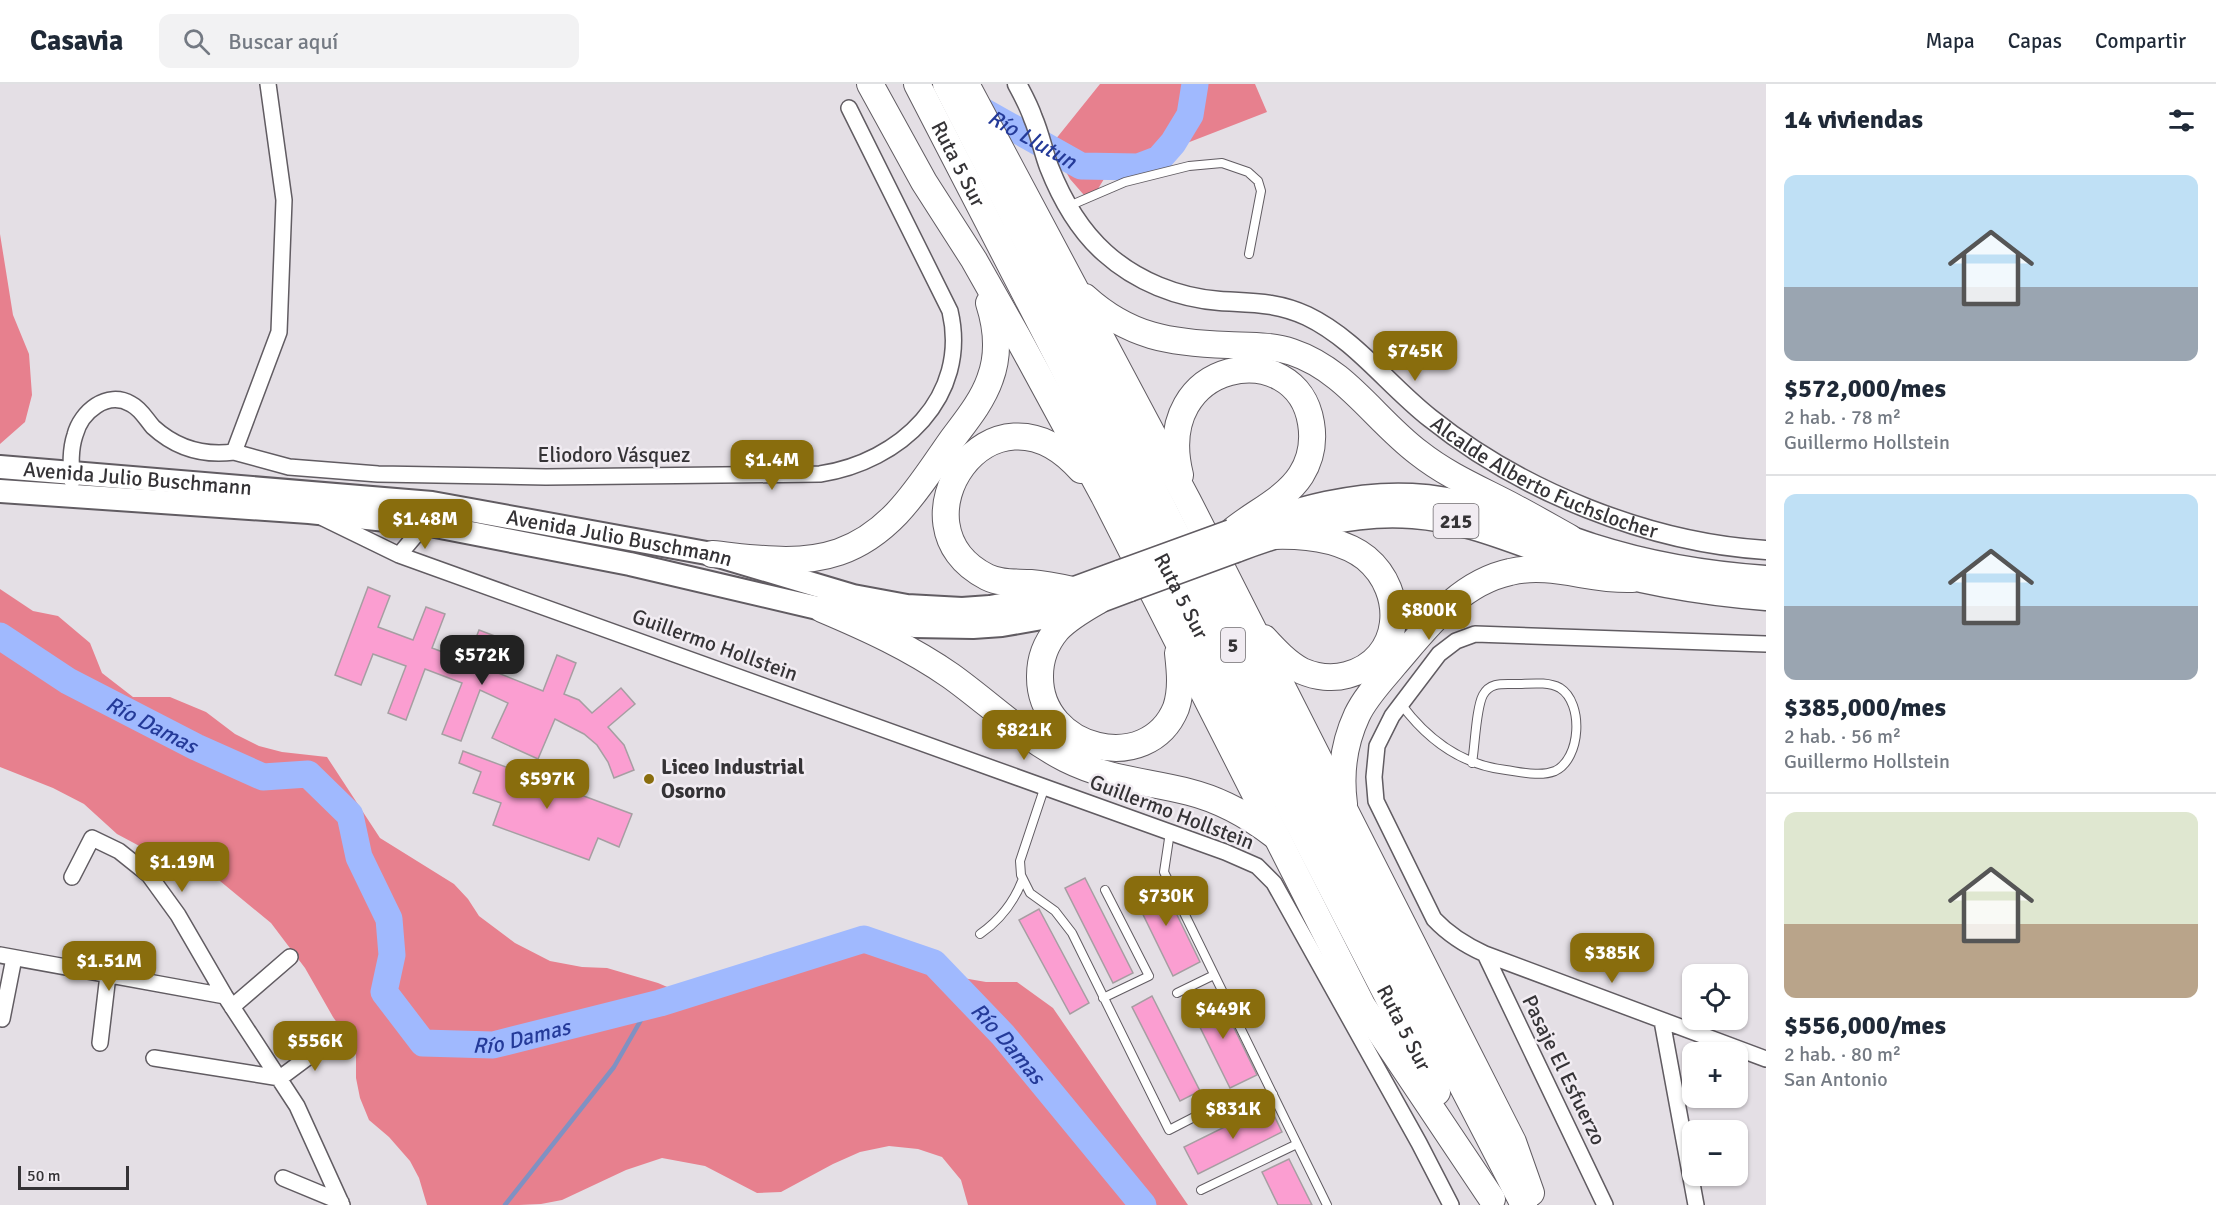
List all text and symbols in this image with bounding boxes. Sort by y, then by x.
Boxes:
search box [159,14,579,68]
text: Casavia [30,24,123,58]
icon: search [180,25,213,58]
text: Buscar aquí [228,28,338,55]
text: Mapa [1925,28,1975,54]
text: Capas [2008,28,2062,54]
text: Compartir [2095,28,2186,54]
water label: Río Llutun [983,104,1082,175]
text: 14 viviendas [1784,104,1923,136]
icon: filters [2165,104,2198,137]
street label: Ruta 5 Sur [925,117,991,212]
icon: home [1937,214,2045,322]
pin: $745K [1373,331,1457,382]
text: $745K [1387,338,1443,363]
text: $572,000/mes [1784,373,1946,405]
text: 2 hab. · 78 m² [1784,405,1901,430]
street label: Alcalde Alberto Fuchslocher [1425,410,1661,544]
text: Guillermo Hollstein [1784,430,1950,455]
pin: $1.4M [730,440,814,491]
street label: Eliodoro Vásquez [538,442,690,468]
text: $1.4M [745,447,799,472]
street label: Avenida Julio Buschmann [22,456,253,501]
pin: $1.48M [376,499,474,550]
street label: Avenida Julio Buschmann [504,504,735,572]
road number: 215 [1434,504,1478,538]
text: $1.48M [392,506,458,531]
icon: home [1937,533,2045,641]
street label: Ruta 5 Sur [1148,549,1214,643]
pin: $800K [1387,590,1471,641]
text: $800K [1401,597,1457,622]
street label: Guillermo Hollstein [629,603,801,687]
road number: 5 [1221,628,1245,662]
pin: $572K [440,635,524,686]
text: $572K [454,642,510,667]
water label: Río Damas [102,690,204,761]
text: $385,000/mes [1784,692,1946,724]
pin: $821K [982,710,1066,761]
text: $821K [996,717,1052,742]
text: 2 hab. · 56 m² [1784,724,1901,749]
text: Guillermo Hollstein [1784,749,1950,774]
place label: Liceo Industrial Osorno [661,754,805,804]
pin: $597K [505,759,589,810]
text: $597K [519,766,575,791]
street label: Guillermo Hollstein [1086,769,1258,855]
marker: Liceo Industrial Osorno [642,772,656,786]
pin: $1.19M [133,842,231,893]
text: $1.19M [149,849,215,874]
icon: home [1937,851,2045,959]
pin: $730K [1124,876,1208,927]
text: $730K [1138,883,1194,908]
pin: $385K [1570,933,1654,984]
text: $385K [1584,940,1640,965]
pin: $1.51M [60,941,158,992]
text: $1.51M [76,948,142,973]
map controls [1682,964,1748,1186]
button: locate [1682,964,1748,1030]
street label: Ruta 5 Sur [1371,980,1437,1075]
pin: $449K [1181,989,1265,1040]
street label: Pasaje El Esfuerzo [1516,991,1612,1149]
text: $449K [1195,996,1251,1021]
water label: Río Damas [965,997,1052,1091]
text: $556,000/mes [1784,1010,1946,1042]
water label: Río Damas [472,1013,575,1059]
pin: $556K [273,1021,357,1072]
text: $556K [287,1028,343,1053]
button: + [1682,1042,1748,1108]
text: 2 hab. · 80 m² [1784,1042,1901,1067]
text: San Antonio [1784,1067,1888,1092]
pin: $831K [1191,1089,1275,1140]
text: $831K [1205,1096,1261,1121]
button: − [1682,1120,1748,1186]
scale bar [18,1163,129,1190]
text: 50 m [27,1166,61,1186]

